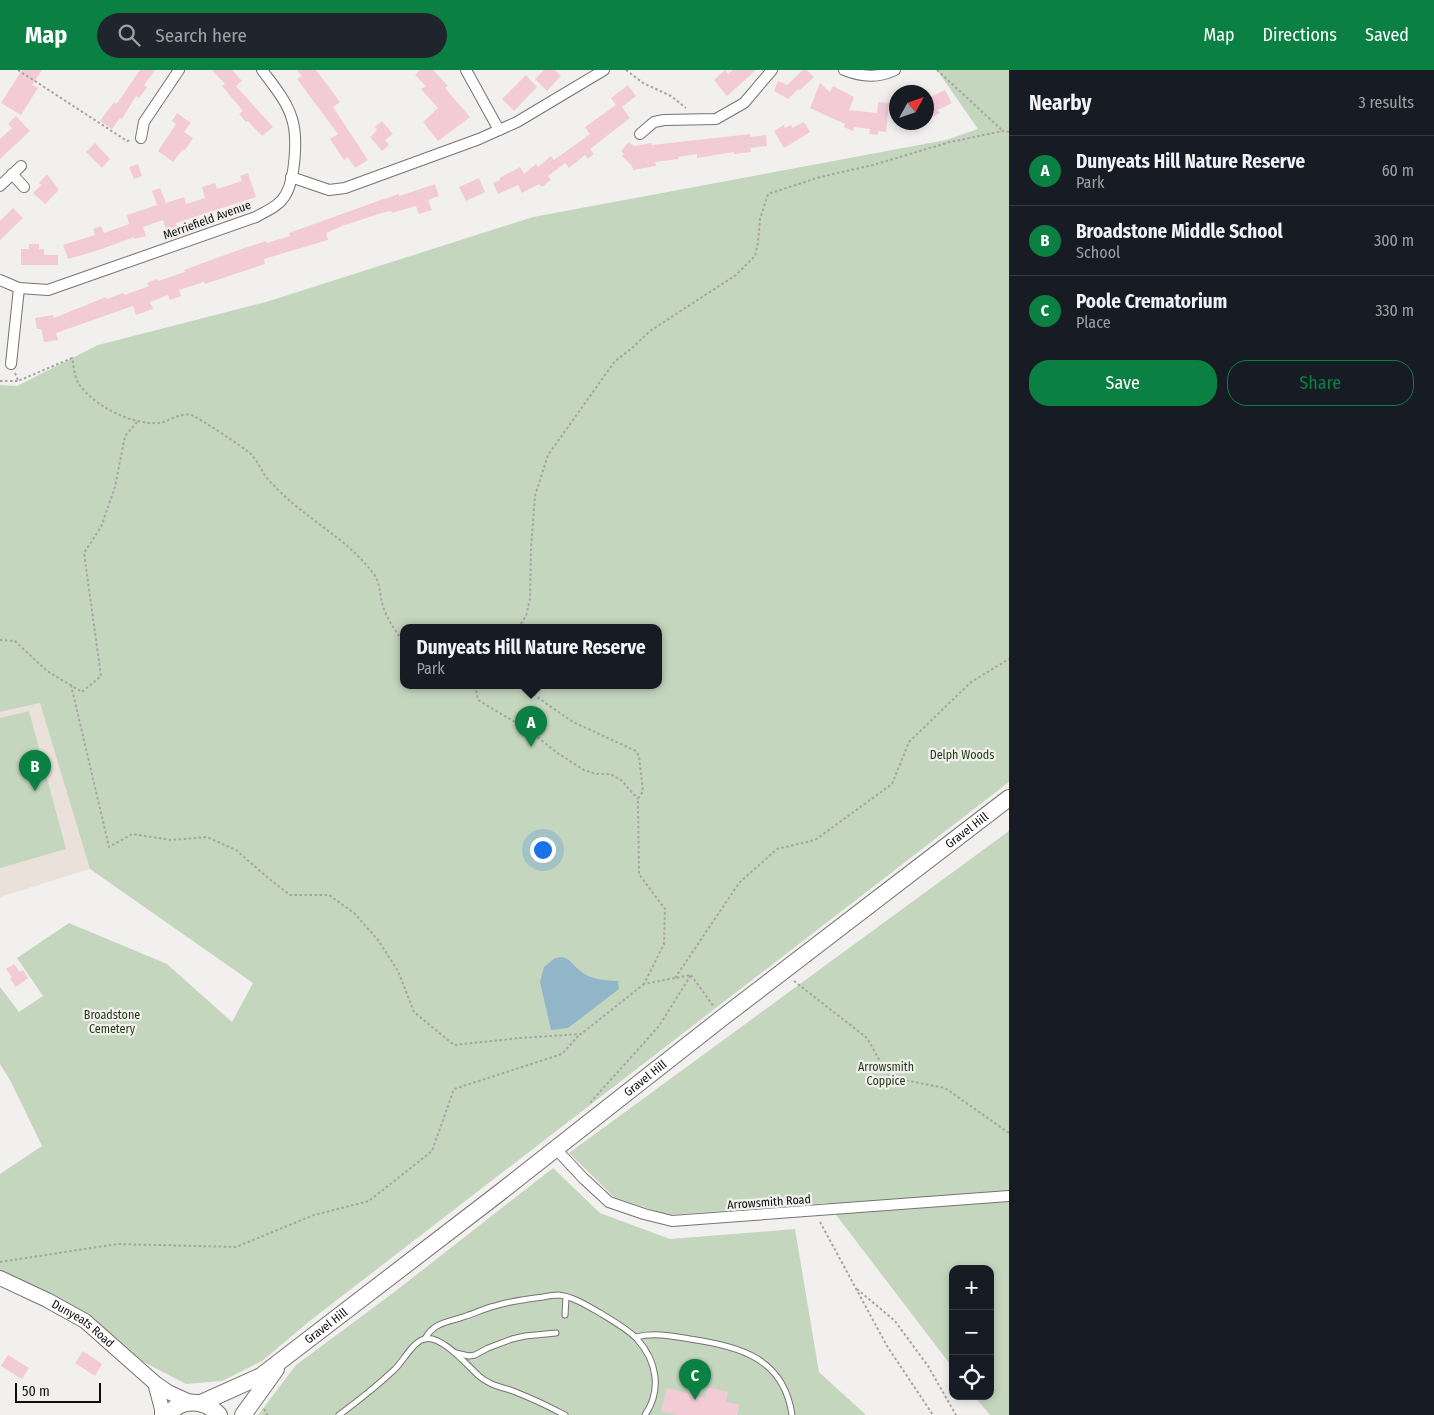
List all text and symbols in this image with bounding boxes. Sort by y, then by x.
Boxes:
search box [97,13,447,58]
text: Map [25,21,67,49]
icon: search [115,21,143,49]
text: Search here [155,24,247,47]
text: Map [1203,24,1235,46]
text: Directions [1263,24,1337,46]
text: Saved [1365,24,1409,46]
north arrow [889,85,934,130]
text: Nearby [1029,90,1091,116]
text: 3 results [1358,93,1414,112]
text: Dunyeats Hill Nature Reserve [1076,150,1305,173]
text: A [1041,161,1049,180]
text: 60 m [1382,161,1414,180]
text: Park [1076,173,1104,192]
street label: Merriefield Avenue [161,198,253,242]
text: Broadstone Middle School [1076,220,1283,243]
text: B [1041,231,1049,250]
text: 300 m [1374,231,1414,250]
text: School [1076,243,1120,262]
text: Poole Crematorium [1076,290,1227,313]
text: C [1041,301,1049,320]
text: 330 m [1375,301,1414,320]
text: Place [1076,313,1111,332]
button: Save [1029,360,1217,406]
button: Share [1227,360,1414,406]
popup [400,624,662,689]
text: Dunyeats Hill Nature Reserve [416,636,646,659]
text: Park [416,659,445,678]
pin: A [515,706,547,747]
park label: Delph Woods [930,748,994,762]
pin: B [19,750,51,791]
street label: Gravel Hill [943,809,991,851]
your location [530,837,556,863]
park label: Broadstone Cemetery [84,1008,140,1036]
street label: Gravel Hill [621,1057,669,1099]
park label: Arrowsmith Coppice [858,1060,914,1088]
street label: Arrowsmith Road [727,1192,811,1212]
map controls [949,1265,994,1400]
button: + [949,1265,994,1310]
street label: Dunyeats Road [49,1297,117,1350]
street label: Gravel Hill [302,1305,350,1347]
button: − [949,1310,994,1355]
button: locate [949,1355,994,1400]
pin: C [679,1359,711,1400]
scale bar [15,1380,101,1403]
text: 50 m [22,1383,50,1400]

